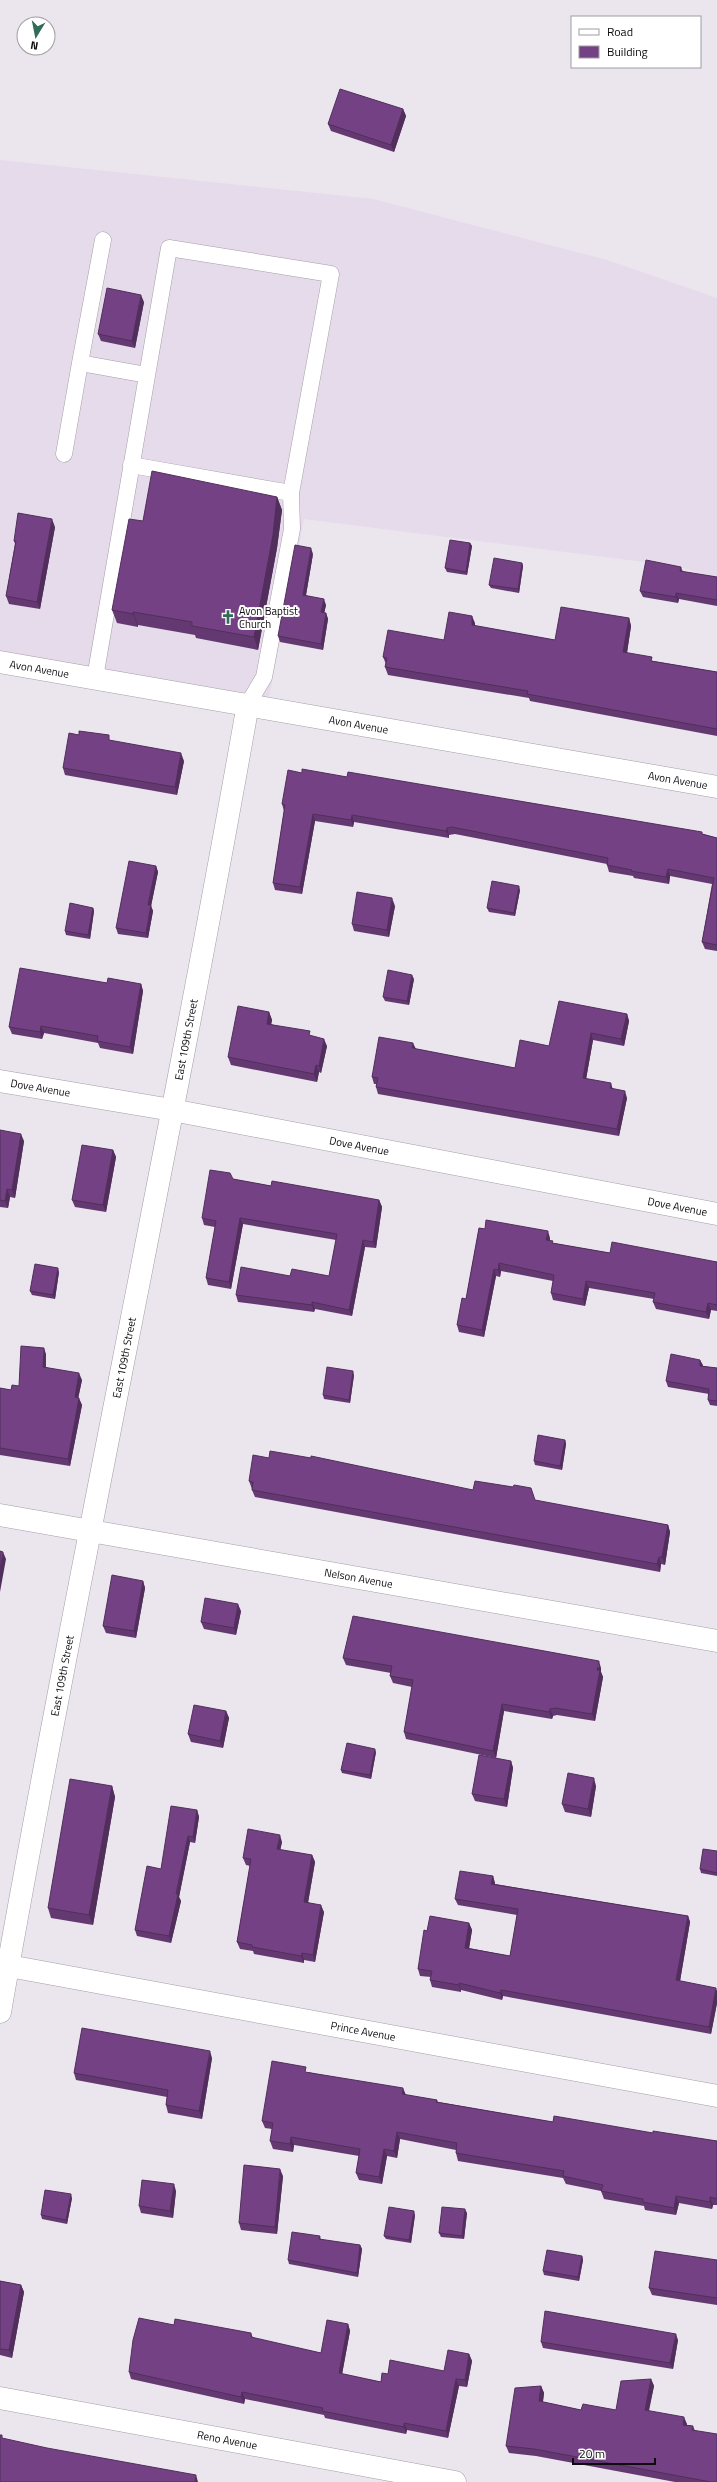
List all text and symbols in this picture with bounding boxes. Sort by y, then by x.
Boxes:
north arrow [16,16,56,56]
legend [571,16,701,68]
text: Road [607,22,633,41]
text: N [29,37,39,54]
text: Building [607,42,648,61]
place label: Avon Baptist Church [239,603,298,632]
church icon: Avon Baptist Church [220,609,236,625]
street label: Avon Avenue [8,656,71,682]
street label: Avon Avenue [328,711,390,738]
street label: Avon Avenue [647,767,709,793]
street label: East 109th Street [170,998,202,1082]
street label: Dove Avenue [9,1075,72,1101]
street label: Dove Avenue [328,1132,391,1159]
street label: Dove Avenue [646,1193,709,1220]
street label: East 109th Street [108,1316,140,1400]
street label: Nelson Avenue [323,1564,394,1592]
street label: East 109th Street [47,1634,78,1718]
street label: Prince Avenue [329,2017,397,2045]
street label: Reno Avenue [196,2427,259,2453]
scale bar [573,2440,655,2466]
text: 20 m [579,2444,605,2463]

